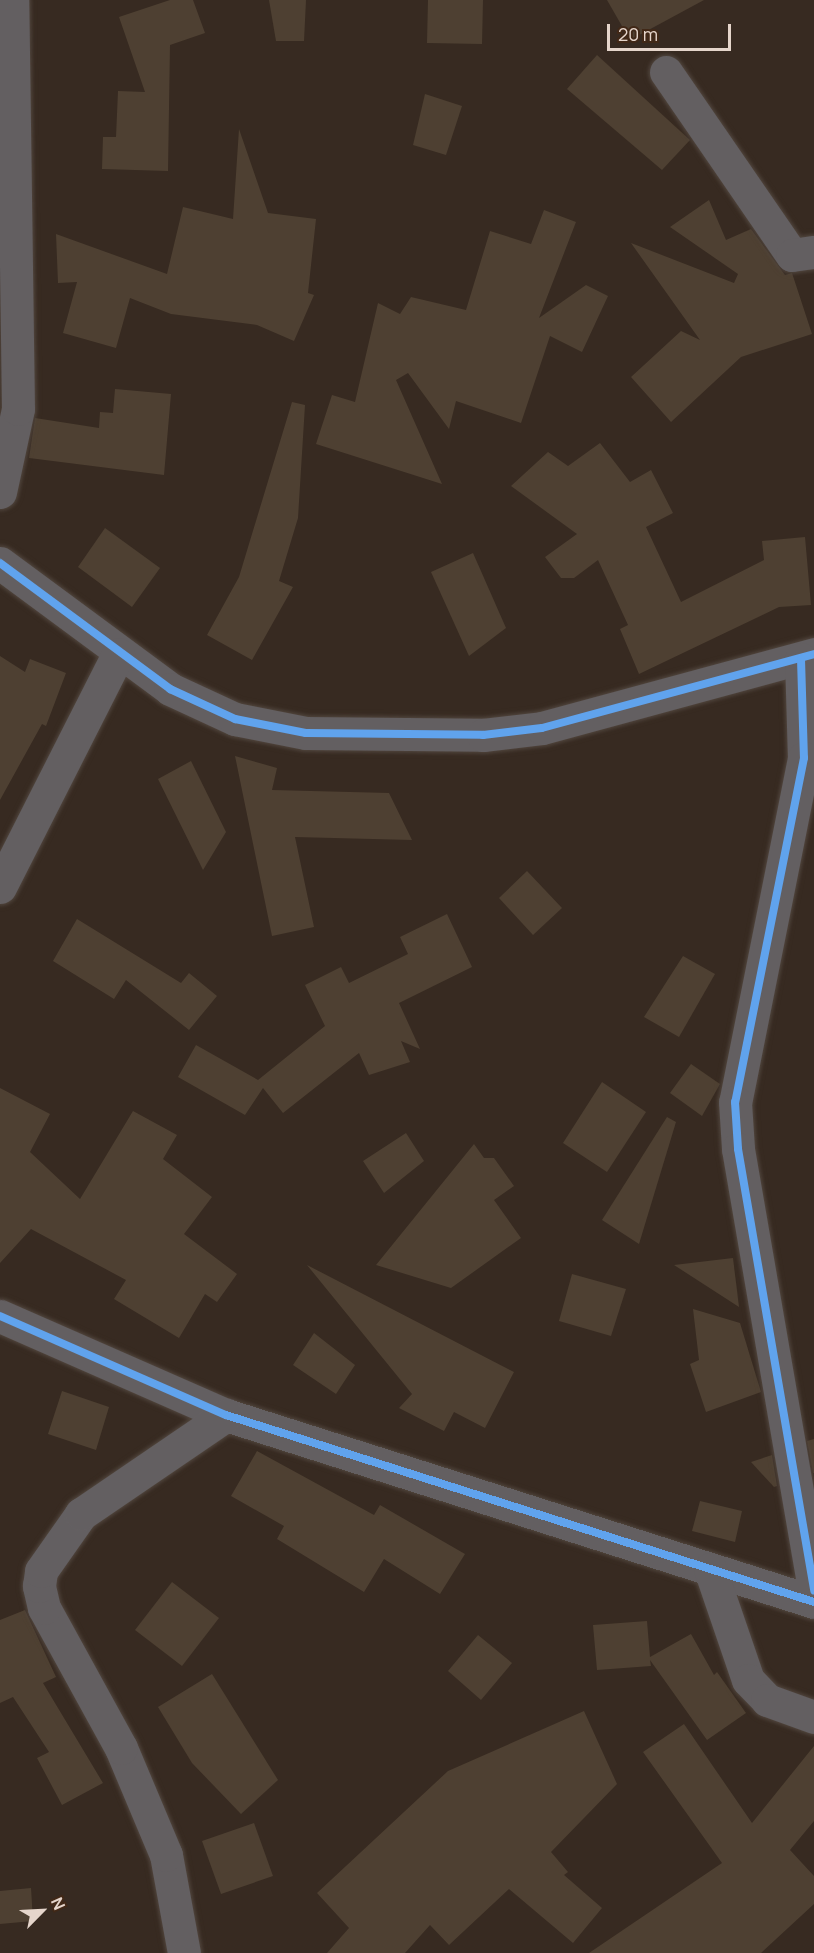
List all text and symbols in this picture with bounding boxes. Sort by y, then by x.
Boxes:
scale bar [610,12,734,50]
text: 20 m [618,22,658,46]
north arrow [12,1881,72,1941]
text: N [46,1894,71,1913]

